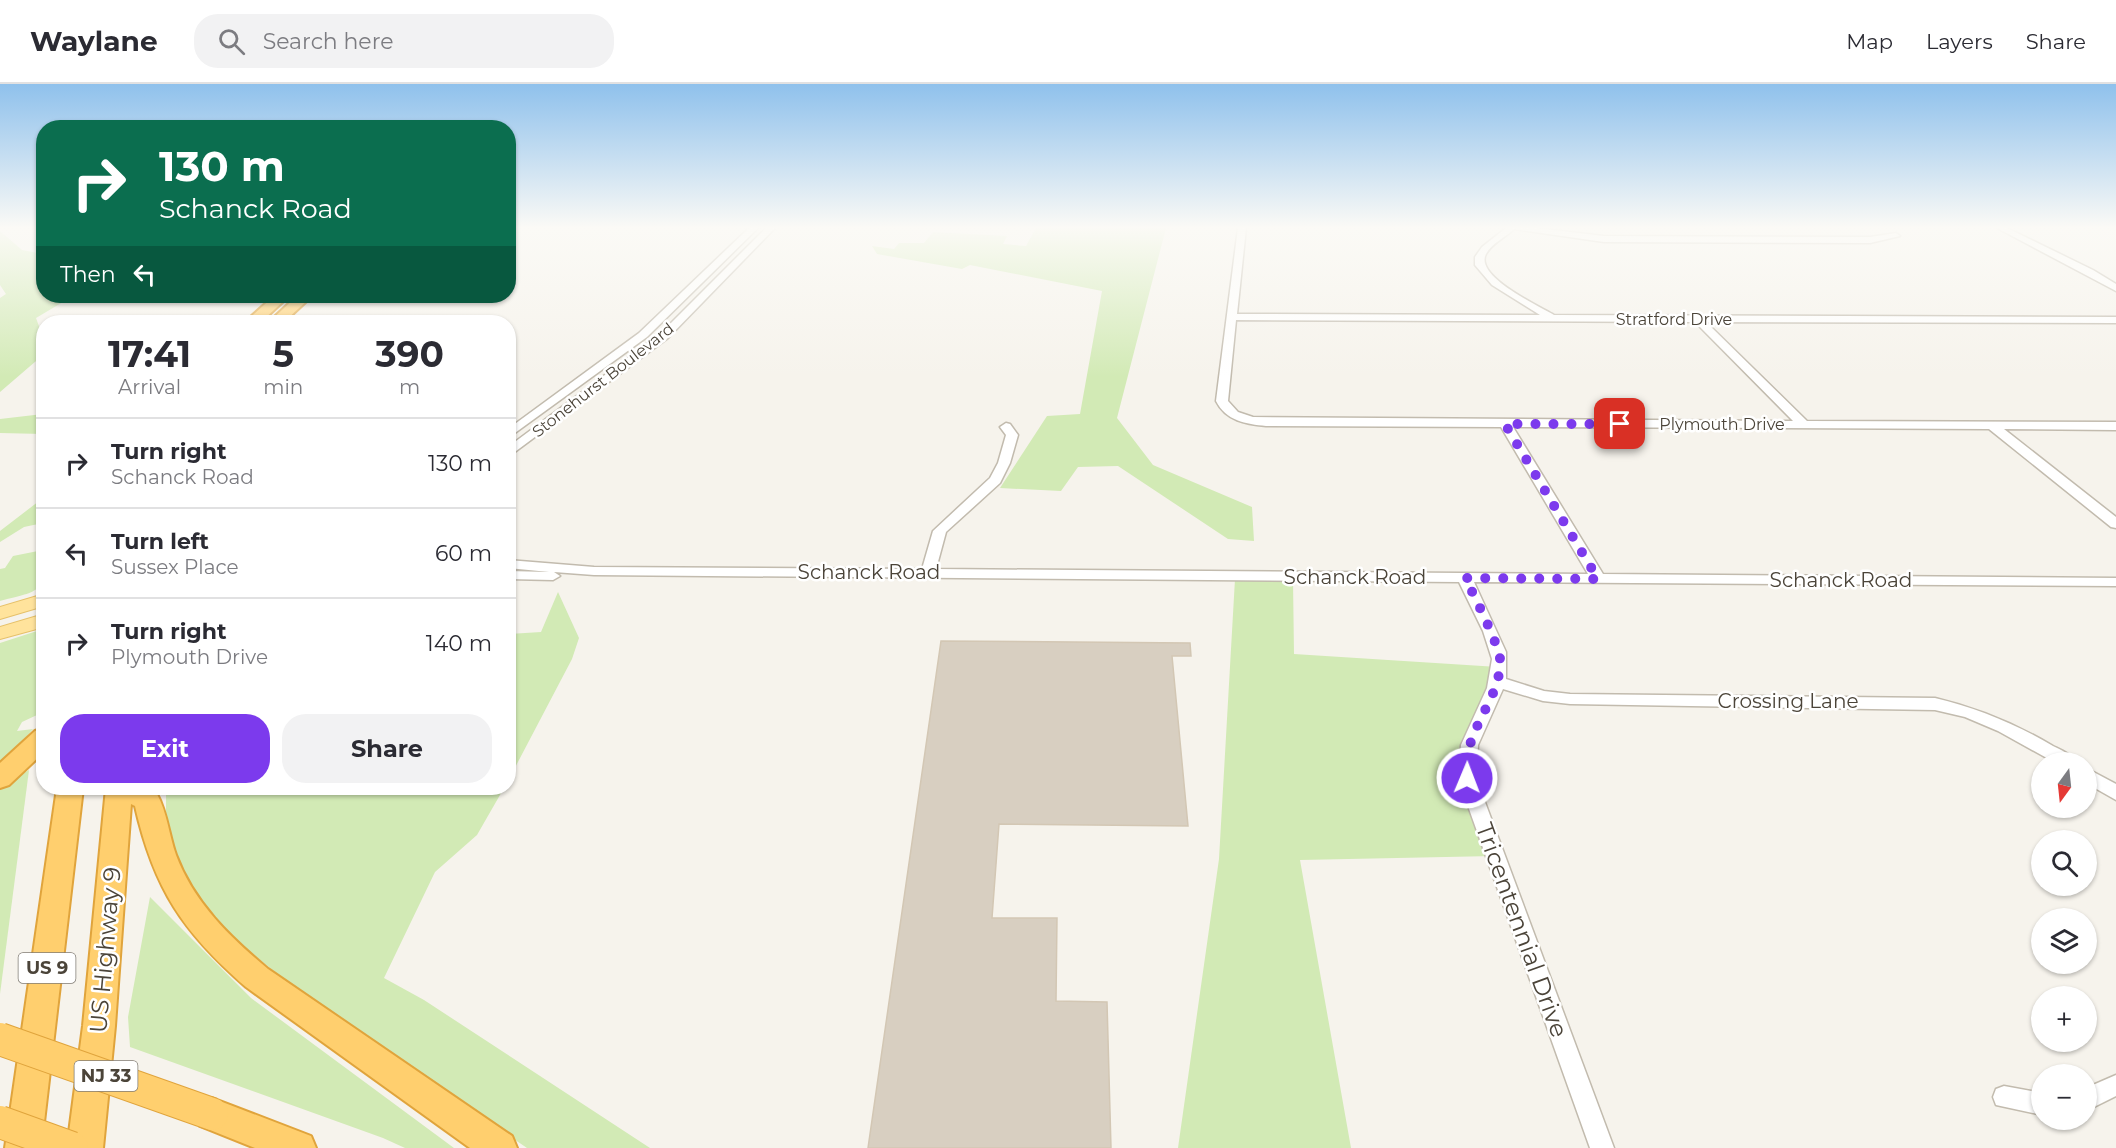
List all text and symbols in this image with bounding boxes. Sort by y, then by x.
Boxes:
search box [194,14,614,68]
text: Waylane [30,24,158,58]
icon: search [215,25,248,58]
text: Search here [263,28,393,55]
text: Map [1846,29,1893,54]
text: Layers [1926,29,1993,54]
text: Share [2026,29,2086,54]
text: 130 m [159,140,285,192]
icon: right [60,144,138,222]
text: Schanck Road [159,192,352,225]
icon: left [128,258,161,291]
text: Then [60,261,116,288]
street label: Stratford Drive [1616,310,1732,329]
street label: Stonehurst Boulevard [528,319,678,441]
text: 17:41 [108,332,191,376]
text: 5 [273,332,294,376]
text: 390 [375,332,444,376]
text: Arrival [118,375,181,399]
text: min [263,375,303,399]
text: m [399,375,420,399]
pin [1594,398,1645,449]
icon: arrive [1603,407,1636,440]
street label: Plymouth Drive [1659,415,1785,434]
text: Turn right [111,438,226,465]
icon: right [60,447,93,480]
text: 130 m [428,450,492,477]
text: Schanck Road [111,465,254,489]
text: Turn left [111,528,209,555]
icon: left [60,537,93,570]
text: 60 m [435,540,492,567]
text: Sussex Place [111,555,239,579]
street label: Schanck Road [798,560,940,584]
street label: Schanck Road [1284,565,1426,589]
street label: Schanck Road [1770,568,1912,592]
text: Turn right [111,618,226,645]
icon: right [60,627,93,660]
text: 140 m [426,630,492,657]
text: Plymouth Drive [111,645,268,669]
street label: Crossing Lane [1717,689,1859,713]
button: Exit [60,714,270,783]
button: Share [282,714,492,783]
position arrow [1435,746,1499,810]
north arrow [2031,752,2097,818]
map controls [2031,752,2097,1130]
street label: Tricentennial Drive [1470,819,1574,1041]
button: search [2031,830,2097,896]
street label: US Highway 9 [83,866,127,1034]
button: layers [2031,908,2097,974]
road number: US 9 [18,953,76,983]
button: + [2031,986,2097,1052]
road number: NJ 33 [74,1061,138,1091]
button: − [2031,1064,2097,1130]

